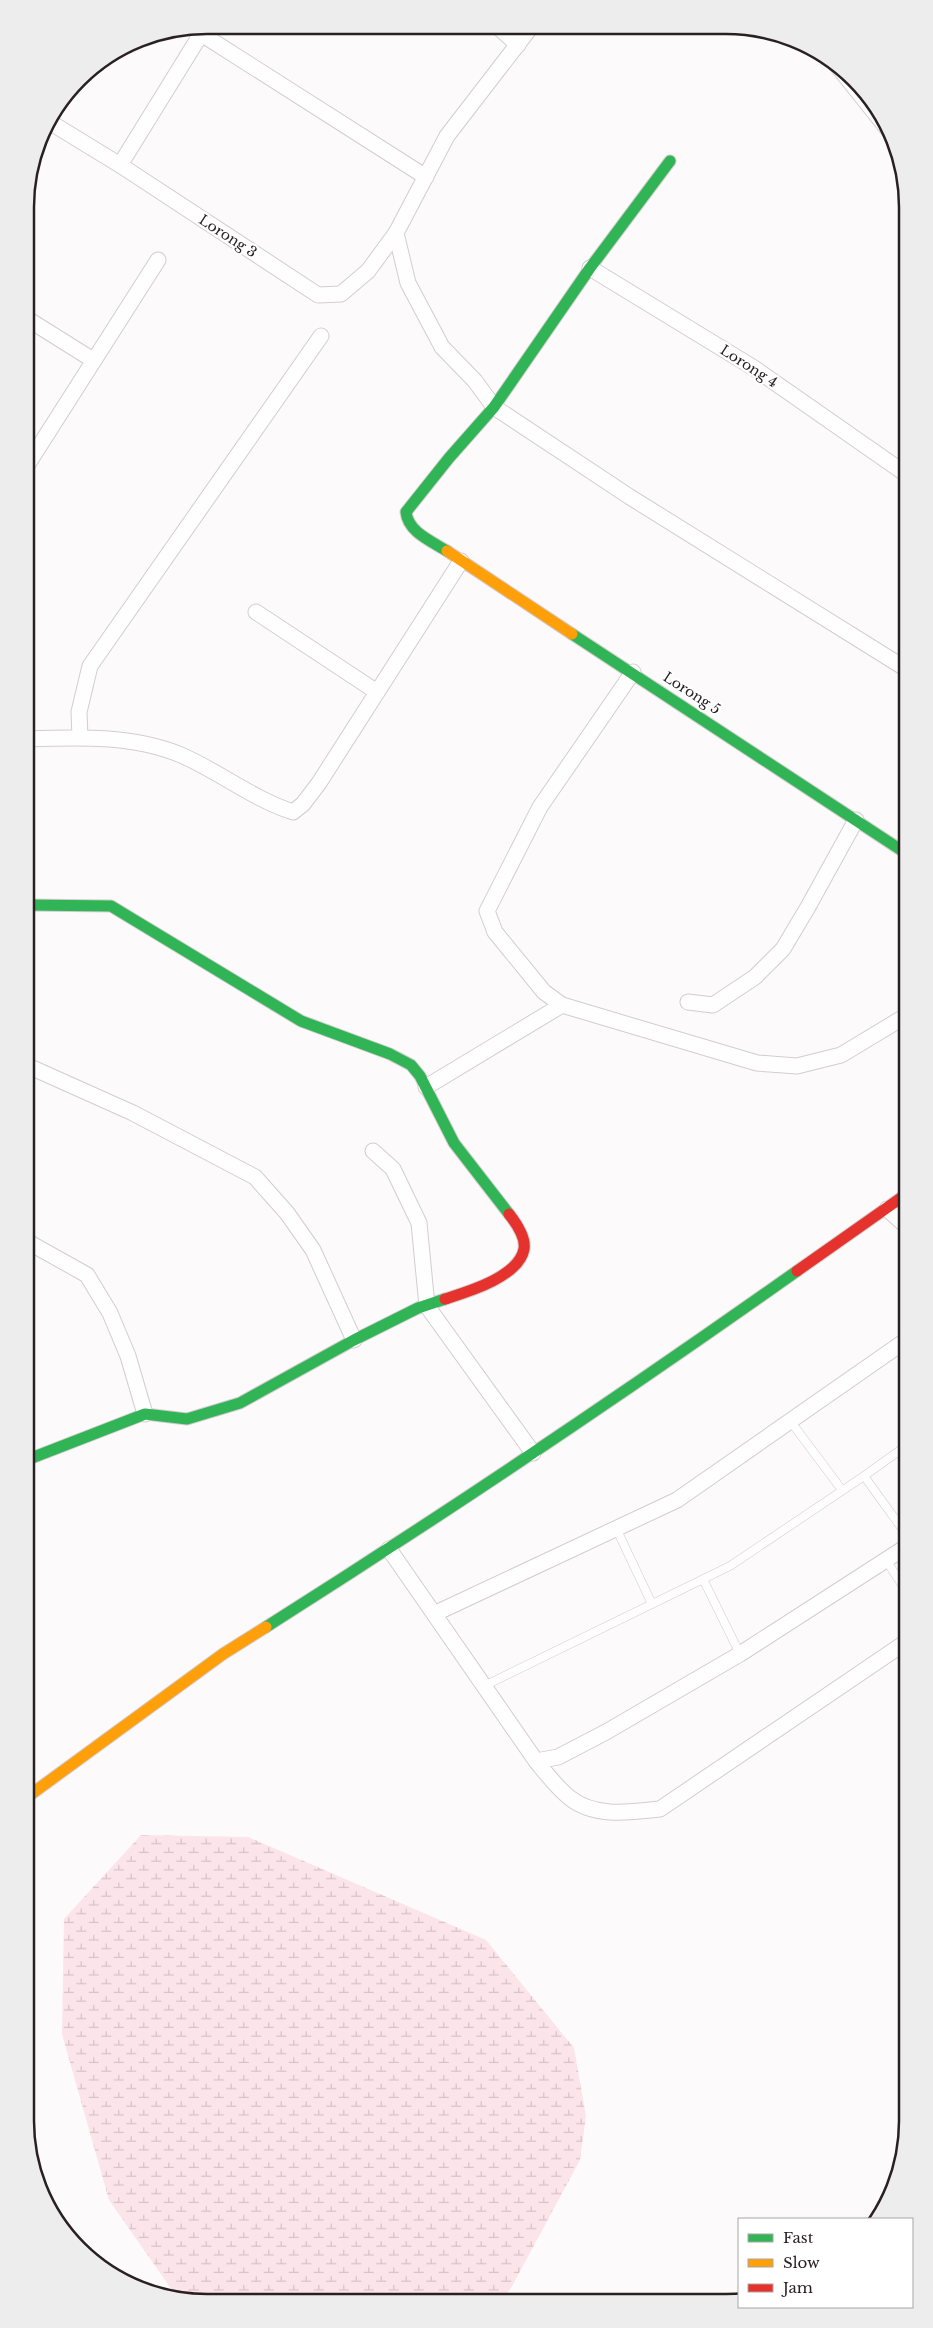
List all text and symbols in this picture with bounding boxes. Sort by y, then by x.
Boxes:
street label: Lorong 3 [196,211,260,261]
street label: Lorong 4 [717,341,781,391]
street label: Lorong 5 [660,668,724,718]
legend [738,2218,913,2308]
text: Fast [783,2228,814,2247]
text: Slow [783,2253,820,2272]
text: Jam [781,2278,813,2297]

